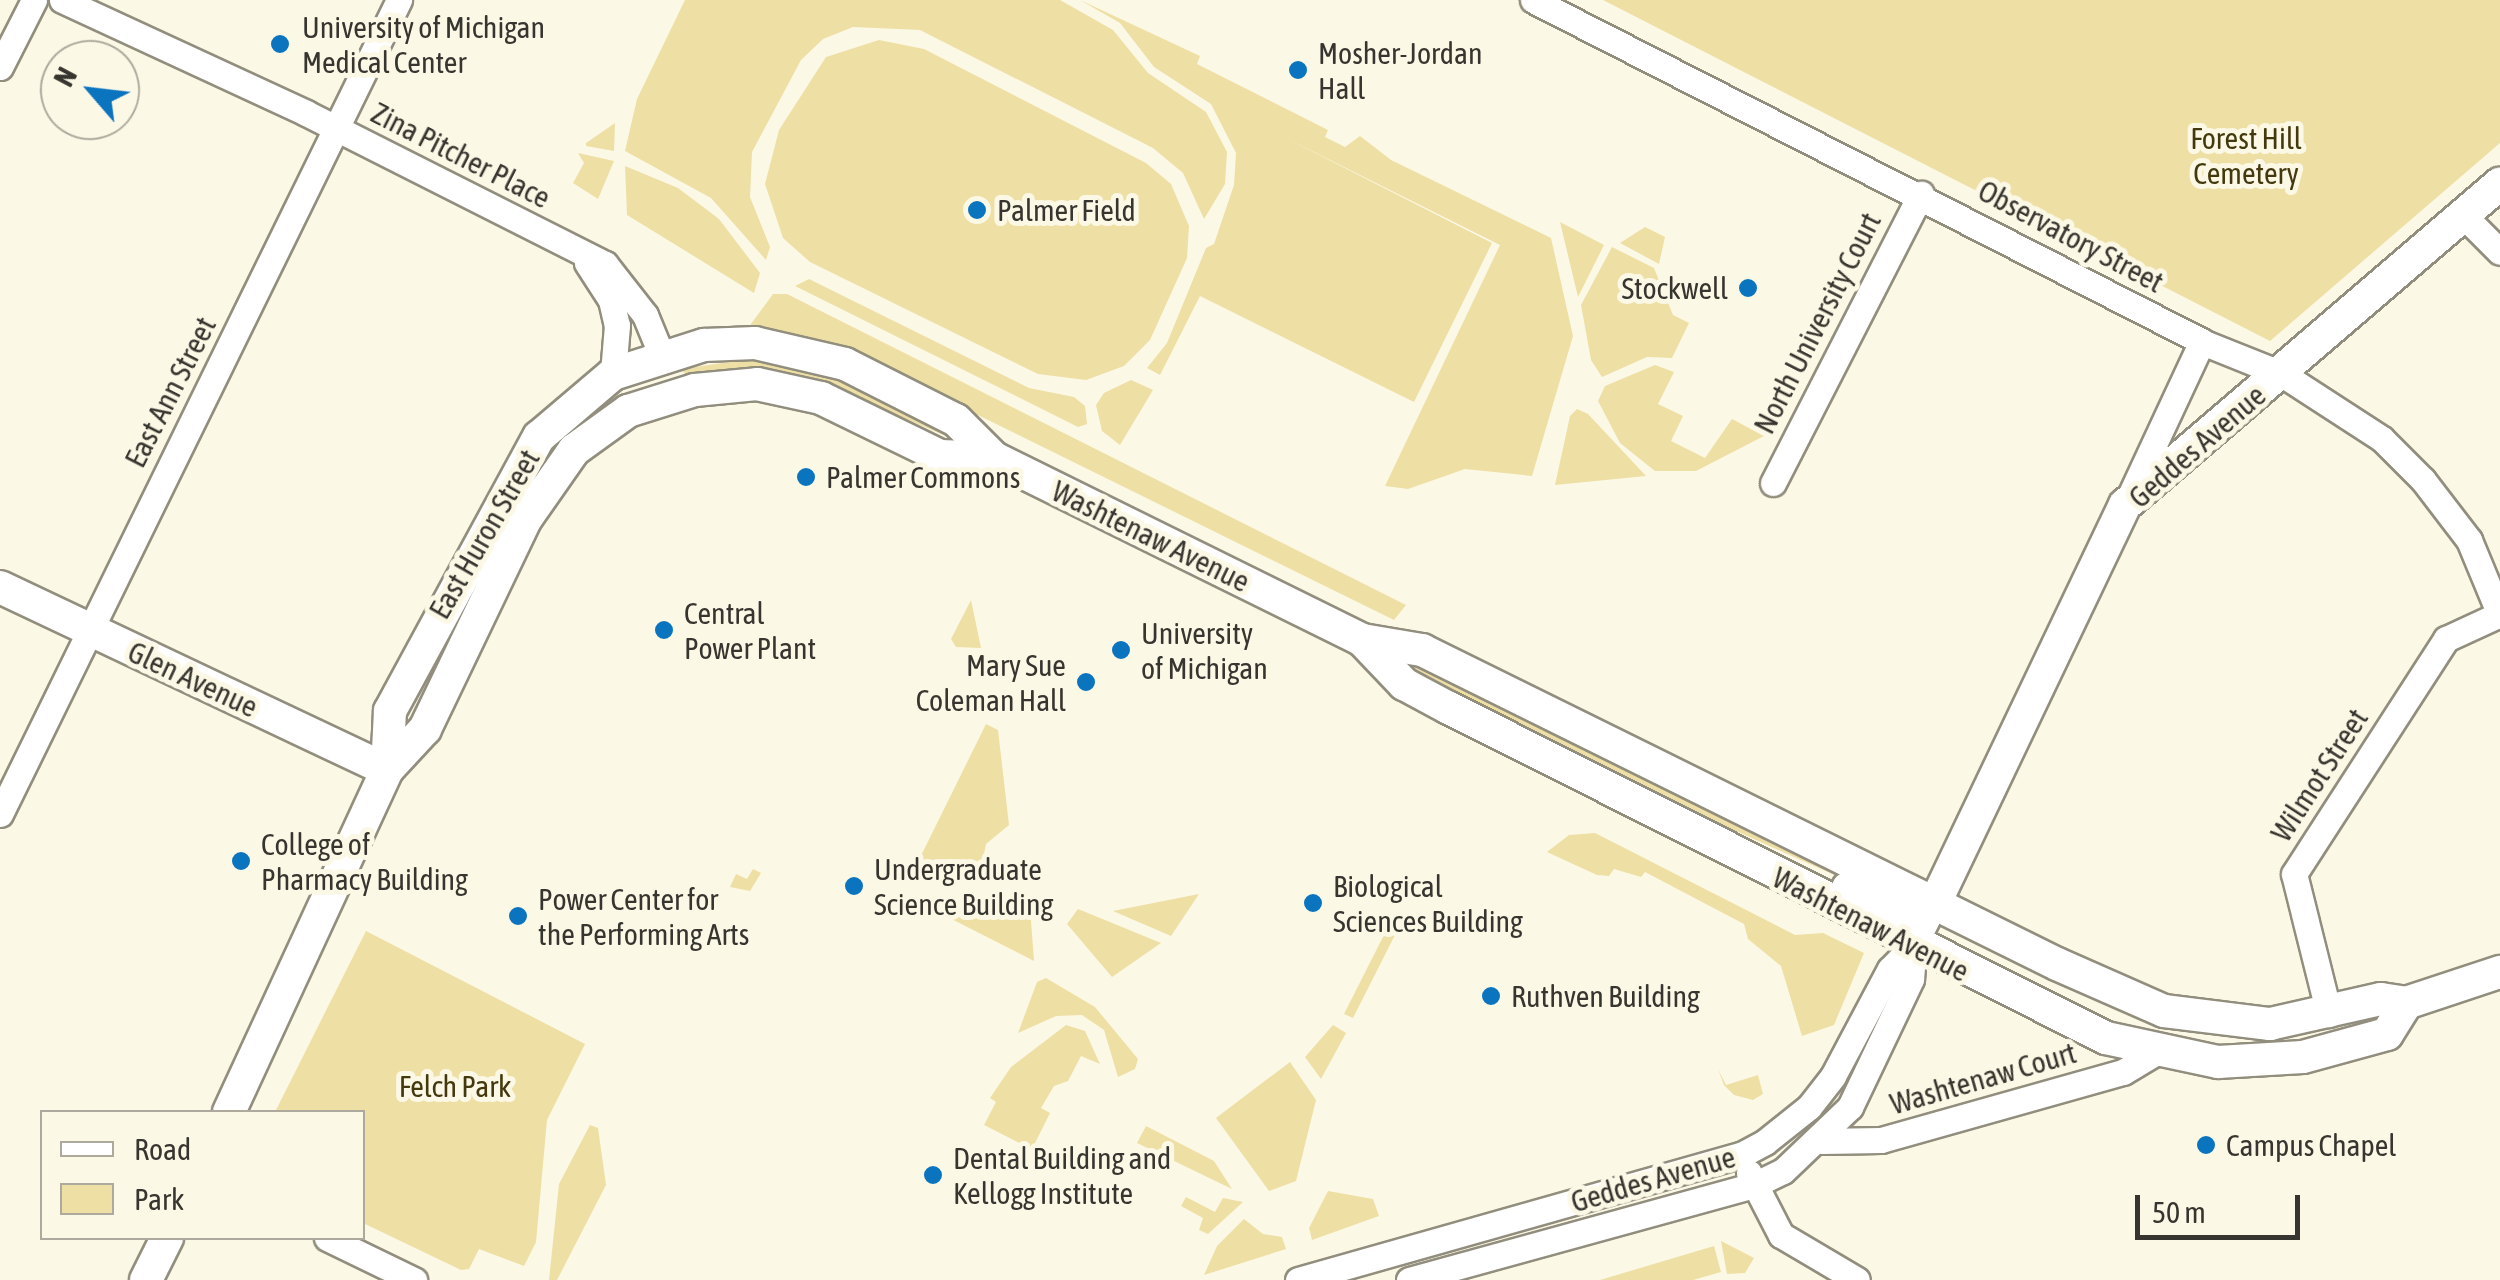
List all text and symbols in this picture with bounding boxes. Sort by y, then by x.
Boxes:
place label: University of Michigan Medical Center [302,9,545,80]
marker: University of Michigan Medical Center [267,31,293,57]
place label: Mosher-Jordan Hall [1318,35,1483,106]
north arrow [40,40,140,140]
marker: Mosher-Jordan Hall [1287,59,1309,81]
text: N [47,62,83,92]
street label: Zina Pitcher Place [366,94,556,216]
park label: Forest Hill Cemetery [2190,120,2302,190]
street label: Observatory Street [1972,172,2170,300]
place label: Palmer Field [997,192,1136,228]
marker: Palmer Field [966,199,988,221]
street label: North University Court [1746,206,1888,440]
place label: Stockwell [1622,270,1728,306]
marker: Stockwell [1737,277,1759,299]
street label: East Ann Street [117,311,223,473]
street label: Geddes Avenue [2121,377,2273,515]
street label: East Huron Street [421,443,547,625]
place label: Palmer Commons [826,459,1020,495]
marker: Palmer Commons [795,466,817,488]
street label: Washtenaw Avenue [1046,473,1256,599]
place label: Central Power Plant [684,595,816,666]
place label: University of Michigan [1141,615,1268,686]
marker: Central Power Plant [653,619,675,641]
street label: Glen Avenue [122,633,264,725]
marker: University of Michigan [1110,639,1132,661]
place label: Mary Sue Coleman Hall [916,647,1066,718]
marker: Mary Sue Coleman Hall [1075,671,1097,693]
street label: Wilmot Street [2263,702,2375,848]
place label: College of Pharmacy Building [261,826,468,896]
marker: College of Pharmacy Building [230,850,252,872]
place label: Undergraduate Science Building [874,851,1053,922]
street label: Washtenaw Avenue [1767,859,1975,989]
place label: Biological Sciences Building [1333,868,1523,938]
marker: Undergraduate Science Building [843,875,865,897]
place label: Power Center for the Performing Arts [538,881,749,952]
marker: Biological Sciences Building [1302,892,1324,914]
marker: Power Center for the Performing Arts [507,905,529,927]
place label: Ruthven Building [1511,978,1700,1014]
marker: Ruthven Building [1480,985,1502,1007]
street label: Washtenaw Court [1886,1034,2080,1122]
park label: Felch Park [399,1068,511,1104]
legend [40,1110,365,1240]
place label: Campus Chapel [2226,1127,2396,1163]
text: Road [134,1132,191,1166]
marker: Campus Chapel [2195,1134,2217,1156]
street label: Geddes Avenue [1567,1138,1739,1220]
place label: Dental Building and Kellogg Institute [953,1140,1171,1210]
marker: Dental Building and Kellogg Institute [922,1164,944,1186]
scale bar [2140,1175,2305,1237]
text: Park [134,1182,184,1216]
text: 50 m [2152,1195,2206,1229]

